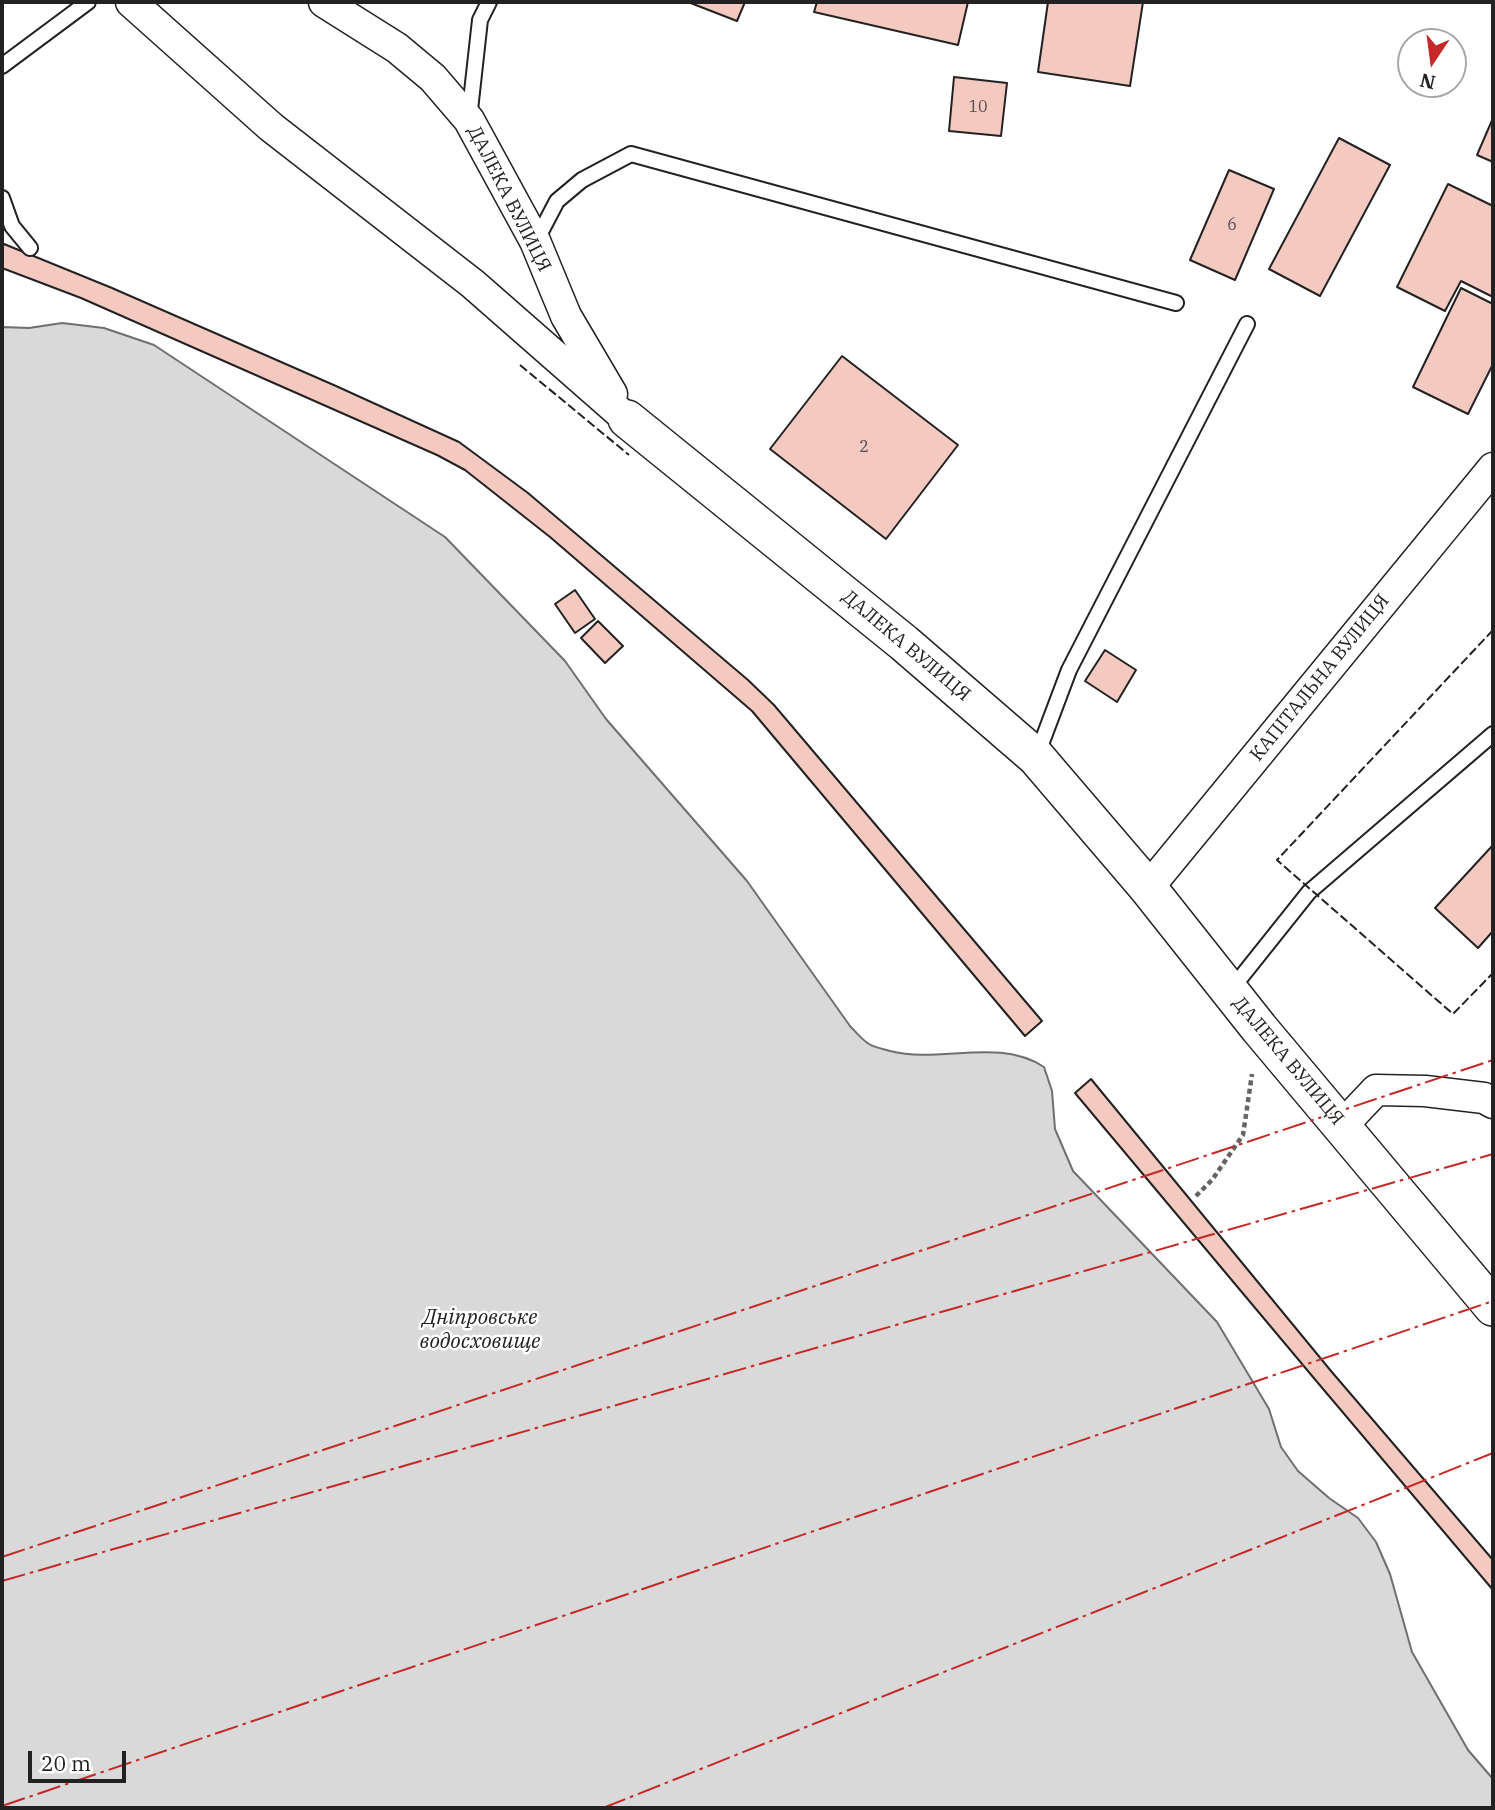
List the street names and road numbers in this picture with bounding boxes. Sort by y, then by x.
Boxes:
street label: ДАЛЕКА ВУЛИЦЯ [462,122,556,276]
street label: ДАЛЕКА ВУЛИЦЯ [837,586,975,706]
street label: КАПІТАЛЬНА ВУЛИЦЯ [1246,590,1394,766]
street label: ДАЛЕКА ВУЛИЦЯ [1228,992,1348,1130]

